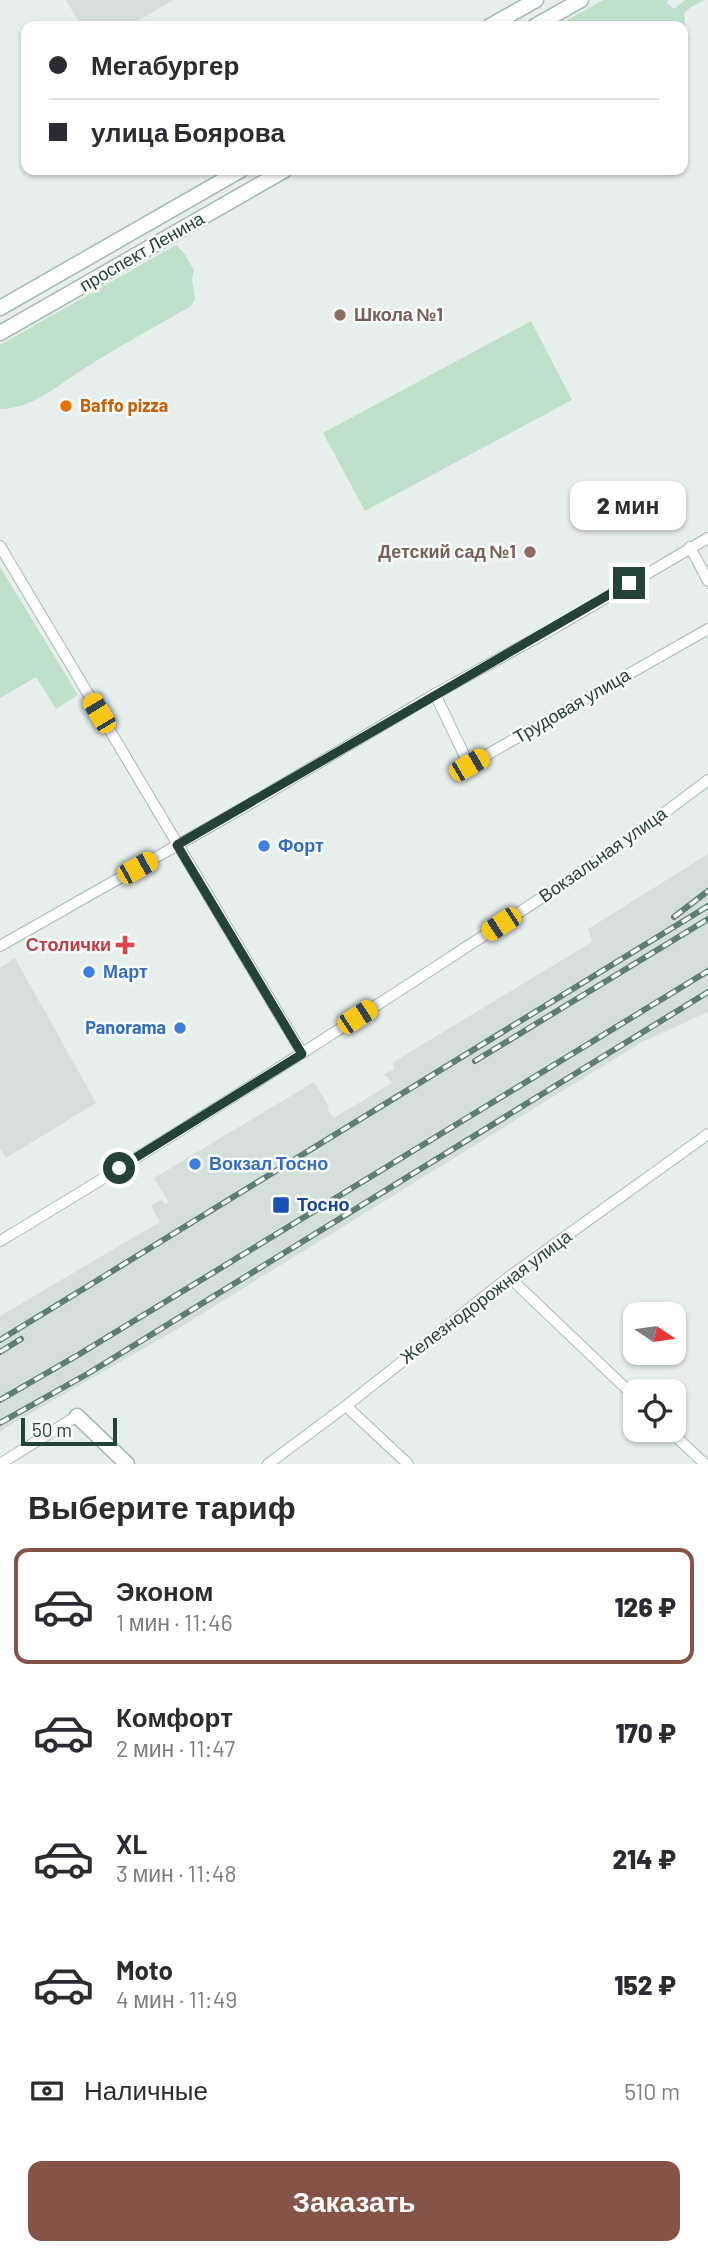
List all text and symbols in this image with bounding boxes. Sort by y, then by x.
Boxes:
text: Мегабургер [91,49,239,80]
text: улица Боярова [91,116,285,147]
street label: проспект Ленина [75,206,209,296]
place label: Школа №1 [354,303,443,325]
marker: Школа №1 [332,307,348,323]
place label: Baffo pizza [80,394,168,416]
marker: Baffo pizza [58,398,74,414]
callout: 2 мин [571,482,687,530]
text: 2 мин [597,491,659,519]
place label: Детский сад №1 [378,540,516,562]
marker: Детский сад №1 [522,544,538,560]
route end [613,567,645,599]
street label: Трудовая улица [509,662,635,747]
car [80,690,119,736]
car [446,745,493,785]
street label: Вокзальная улица [534,801,671,907]
place label: Форт [278,834,324,856]
marker: Форт [256,838,272,854]
car [114,849,161,887]
car [478,904,525,944]
place label: Столички [26,933,111,955]
marker: Столички [117,937,133,953]
place label: Март [103,960,148,982]
marker: Март [81,964,97,980]
car [334,997,381,1037]
place label: Panorama [85,1016,166,1038]
marker: Panorama [172,1020,188,1036]
route start [103,1152,135,1184]
place label: Вокзал Тосно [209,1152,328,1174]
marker: Вокзал Тосно [187,1156,203,1172]
place label: Тосно [297,1193,350,1215]
marker: Тосно [271,1195,291,1215]
street label: Железнодорожная улица [395,1224,576,1368]
north arrow [623,1302,686,1365]
map controls [623,1302,686,1442]
button: locate [623,1379,686,1442]
scale bar [21,1415,117,1447]
text: 50 m [32,1418,72,1441]
text: Выберите тариф [28,1487,296,1525]
icon: car [32,1575,95,1638]
text: Эконом [116,1575,214,1606]
text: 126 ₽ [614,1591,676,1622]
text: 1 мин · 11:46 [116,1608,233,1636]
icon: car [32,1701,95,1764]
text: Комфорт [116,1701,233,1732]
text: 170 ₽ [615,1717,676,1748]
text: 2 мин · 11:47 [116,1734,235,1762]
icon: car [32,1827,95,1890]
text: XL [116,1828,147,1859]
text: 214 ₽ [612,1843,676,1874]
text: 3 мин · 11:48 [116,1859,236,1887]
icon: car [32,1953,95,2016]
text: Moto [116,1954,173,1985]
text: 152 ₽ [614,1969,676,2000]
text: 4 мин · 11:49 [116,1985,237,2013]
icon: cash [28,2072,66,2110]
text: Наличные [84,2074,208,2105]
text: 510 m [624,2077,680,2105]
button: Заказать [28,2161,680,2241]

